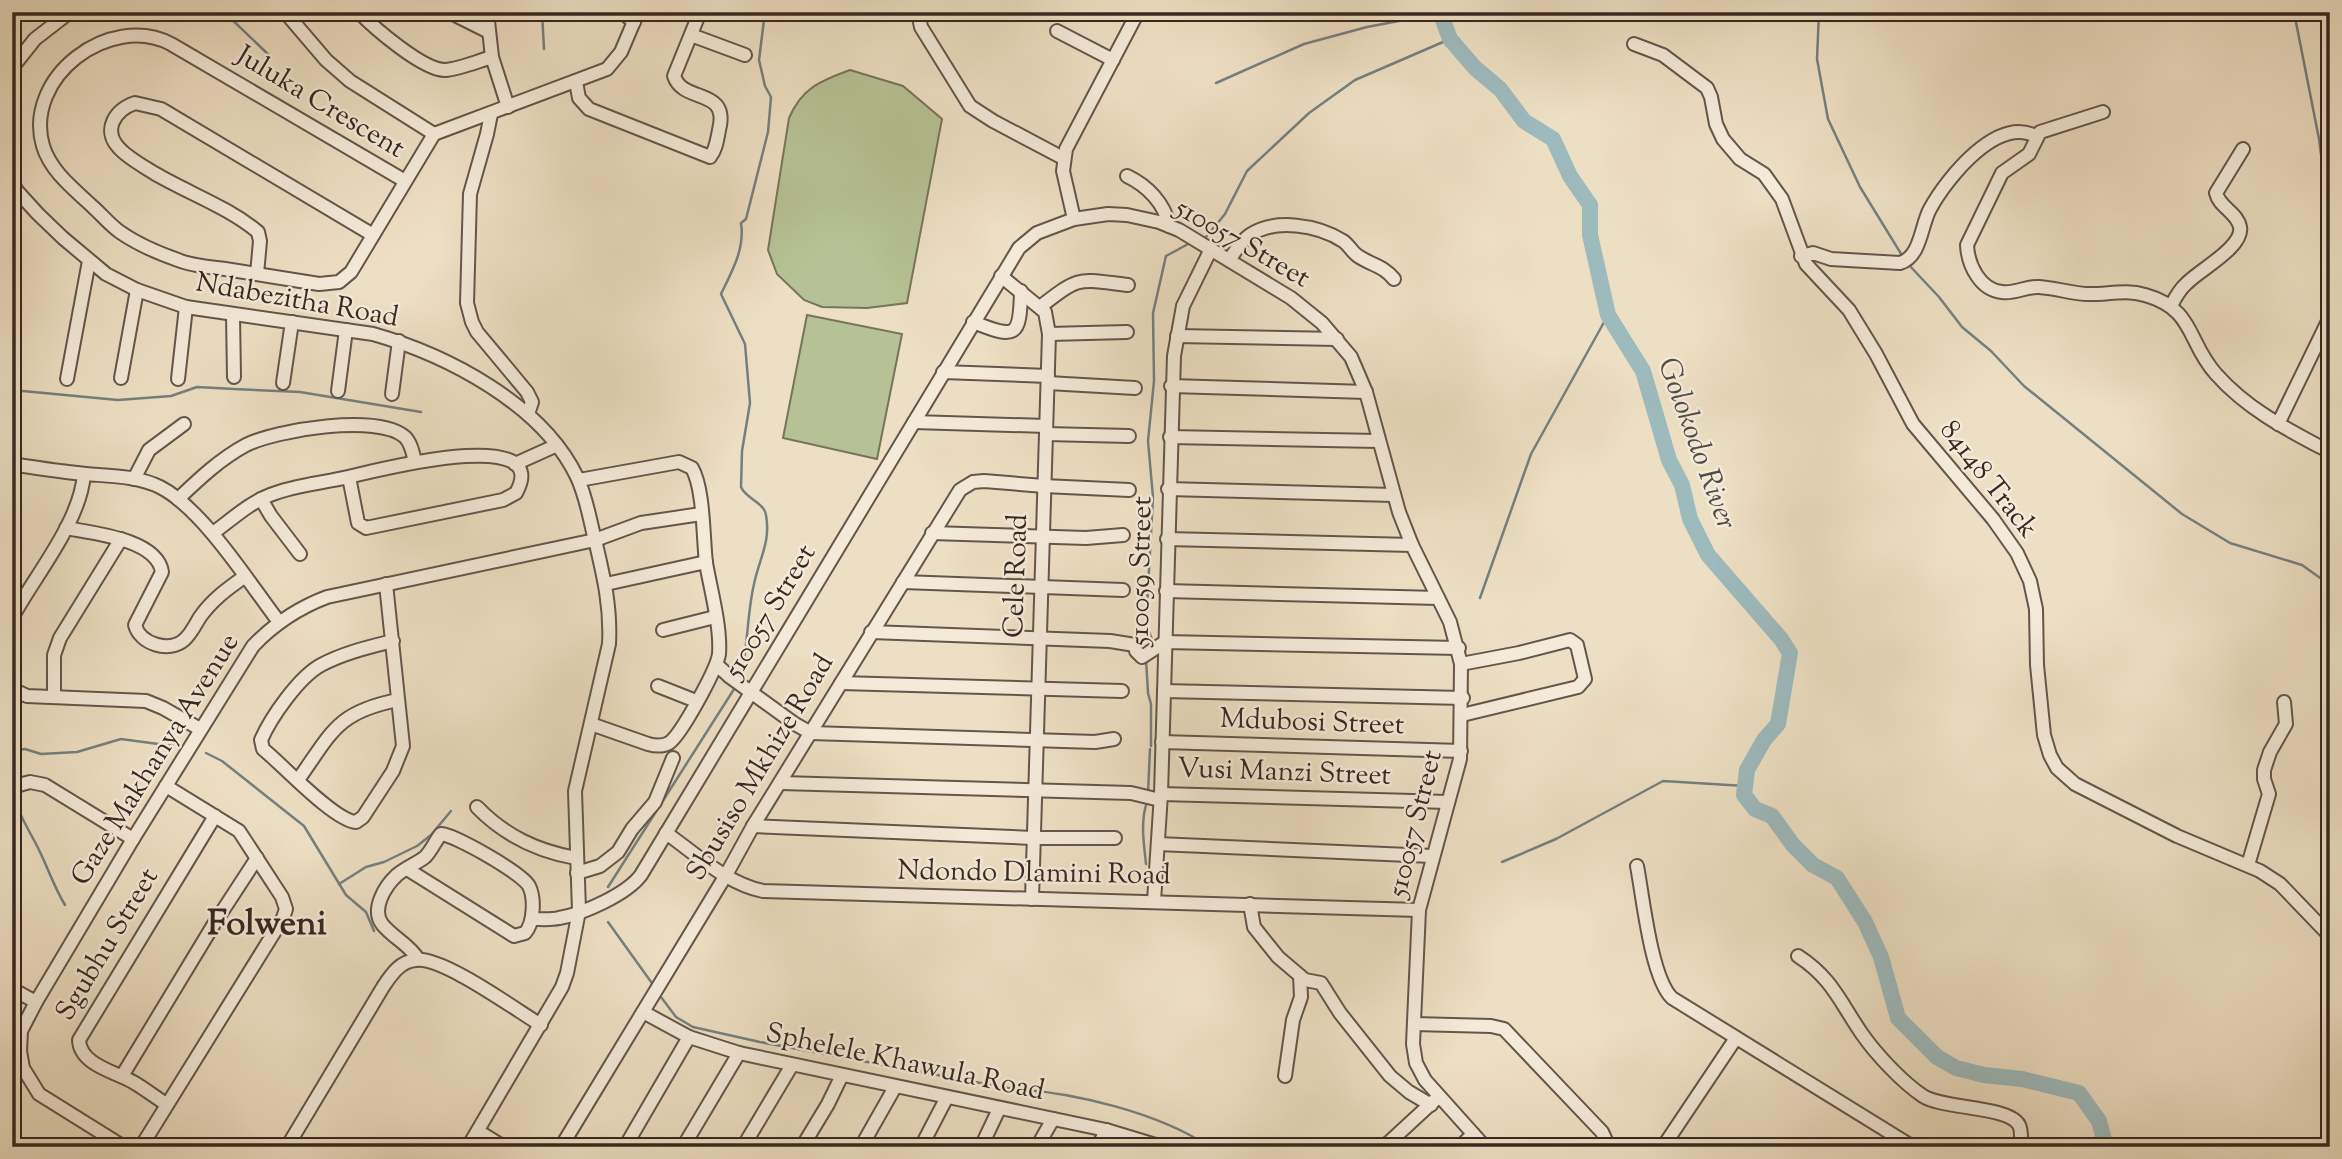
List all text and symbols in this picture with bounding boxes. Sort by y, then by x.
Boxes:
street label: Juluka Crescent [226,36,412,169]
street label: 510057 Street [1165,188,1317,299]
street label: Ndabezitha Road [193,264,402,339]
water label: Golokodo River [1645,352,1747,536]
street label: 84148 Track [1929,413,2047,547]
street label: 510059 Street [1121,495,1163,648]
street label: Cele Road [995,513,1039,639]
street label: 510057 Street [714,537,827,688]
street label: Gaze Makhanya Avenue [62,626,250,894]
street label: Sbusiso Mkhize Road [677,647,845,889]
street label: Mdubosi Street [1219,700,1405,746]
street label: 510057 Street [1378,746,1454,904]
street label: Vusi Manzi Street [1176,749,1392,797]
street label: Ndondo Dlamini Road [897,852,1171,896]
street label: Sgubhu Street [47,861,170,1029]
district label: Folweni [207,900,327,951]
street label: Sphelele Khawula Road [762,1014,1048,1112]

